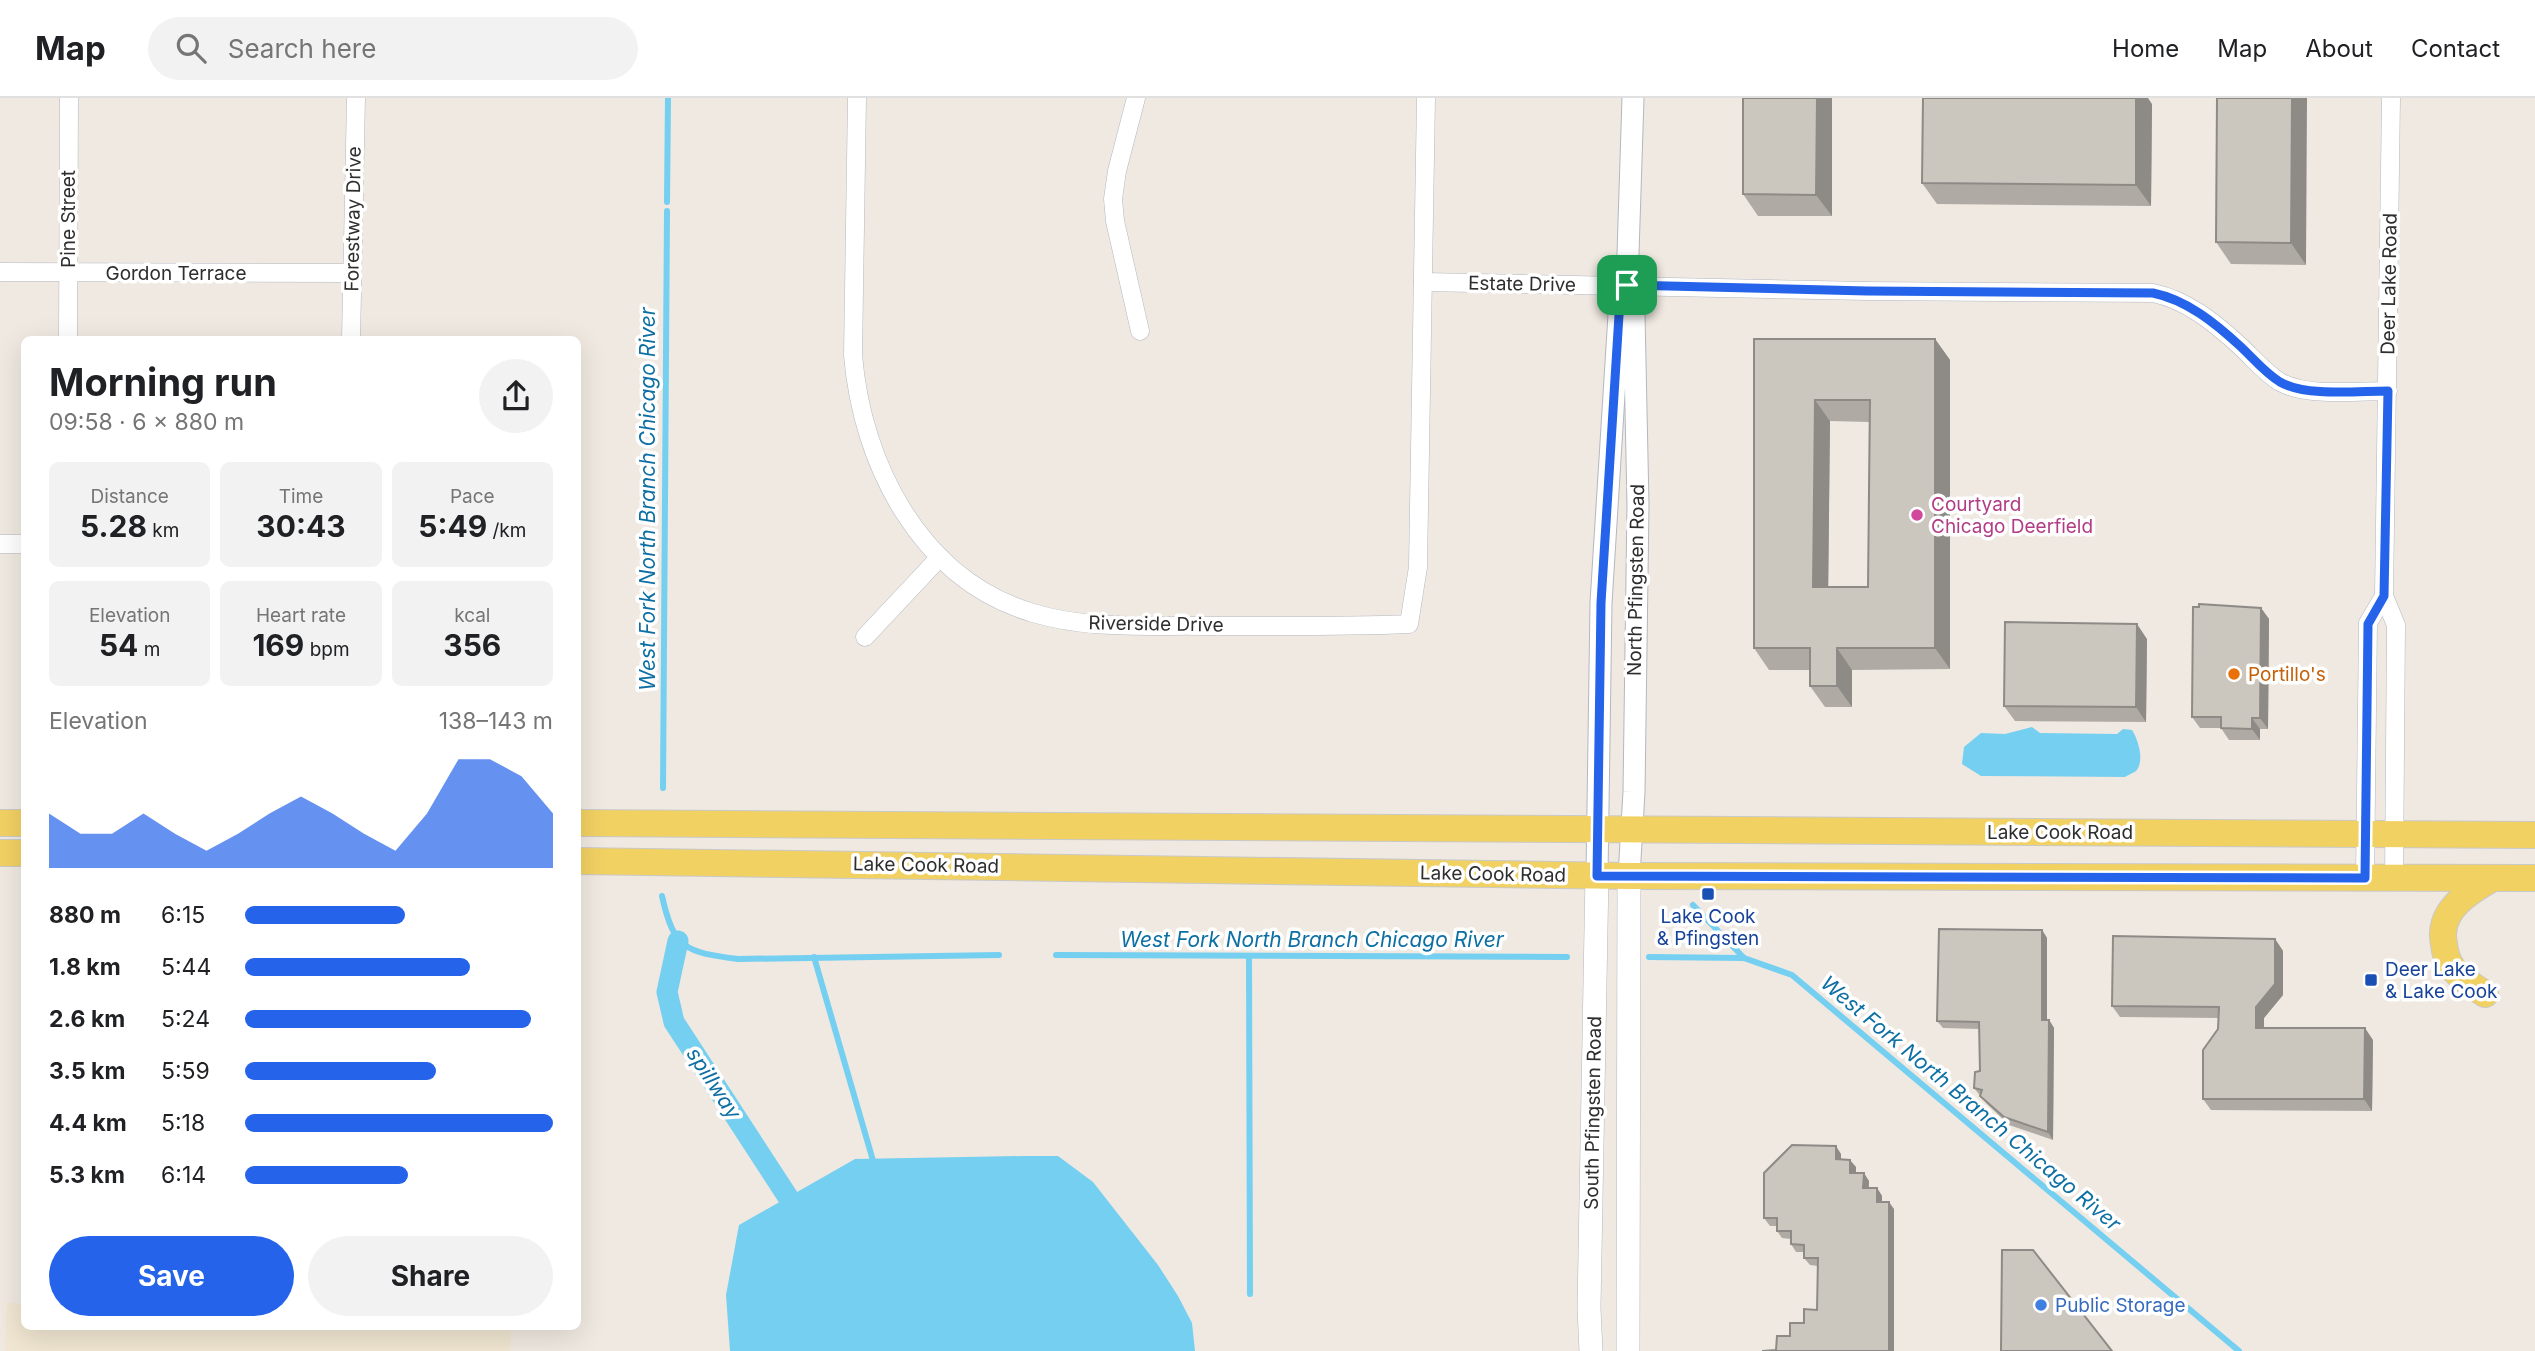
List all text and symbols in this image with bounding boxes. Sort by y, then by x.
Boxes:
search box [148,17,638,80]
text: Map [35,28,106,68]
icon: search [172,29,210,67]
text: Search here [228,33,376,64]
text: Home [2112,34,2179,63]
text: Map [2217,34,2267,63]
text: About [2305,34,2373,63]
text: Contact [2411,34,2500,63]
street label: Forestway Drive [340,146,366,292]
street label: Pine Street [57,170,80,268]
street label: Deer Lake Road [2376,213,2402,355]
pin [1597,255,1657,315]
street label: Gordon Terrace [105,262,247,285]
icon: arrive [1608,266,1646,304]
street label: Estate Drive [1468,272,1576,296]
water label: West Fork North Branch Chicago River [635,306,660,691]
text: Morning run [49,359,277,405]
button: share [479,359,553,433]
text: 09:58 · 6 × 880 m [49,408,244,436]
street label: North Pfingsten Road [1623,484,1649,676]
text: Distance [90,485,169,508]
text: Time [279,485,323,508]
text: Pace [450,485,495,508]
place label: Courtyard Chicago Deerfield [1931,493,2093,538]
marker: Courtyard Chicago Deerfield [1909,507,1925,523]
text: 5.28 [80,508,147,544]
text: 30:43 [256,508,346,544]
text: 5:49 [418,508,487,544]
text: km [147,519,179,542]
text: /km [487,519,526,542]
text: Elevation [89,604,170,627]
text: Heart rate [256,604,346,627]
text: kcal [454,604,490,627]
street label: Riverside Drive [1088,611,1224,637]
text: 54 [99,627,138,663]
text: 169 [252,627,304,663]
text: 356 [443,627,501,663]
text: m [138,638,160,661]
text: bpm [304,638,350,661]
place label: Portillo's [2248,663,2326,686]
marker: Portillo's [2226,666,2242,682]
text: Elevation [49,707,148,735]
text: 138–143 m [439,707,553,735]
street label: Lake Cook Road [1987,821,2133,844]
street label: Lake Cook Road [853,852,999,878]
street label: Lake Cook Road [1420,861,1566,887]
marker: Lake Cook & Pfingsten [1700,886,1716,902]
text: 880 m [49,901,121,929]
text: 6:15 [161,901,205,929]
place label: Lake Cook & Pfingsten [1657,905,1759,950]
water label: West Fork North Branch Chicago River [1120,927,1505,952]
text: 1.8 km [49,953,121,981]
text: 5:44 [161,953,211,981]
place label: Deer Lake & Lake Cook [2385,958,2498,1003]
water label: West Fork North Branch Chicago River [1816,970,2127,1236]
marker: Deer Lake & Lake Cook [2363,972,2379,988]
text: 2.6 km [49,1005,125,1033]
text: 5:24 [161,1005,210,1033]
street label: South Pfingsten Road [1580,1016,1606,1210]
water label: spillway [682,1042,747,1125]
text: 3.5 km [49,1057,125,1085]
text: 5:59 [161,1057,210,1085]
text: 4.4 km [49,1109,127,1137]
text: 5:18 [161,1109,205,1137]
text: 5.3 km [49,1161,125,1189]
text: 6:14 [161,1161,206,1189]
button: Save [49,1236,294,1316]
button: Share [308,1236,553,1316]
place label: Public Storage [2055,1294,2186,1317]
marker: Public Storage [2033,1297,2049,1313]

